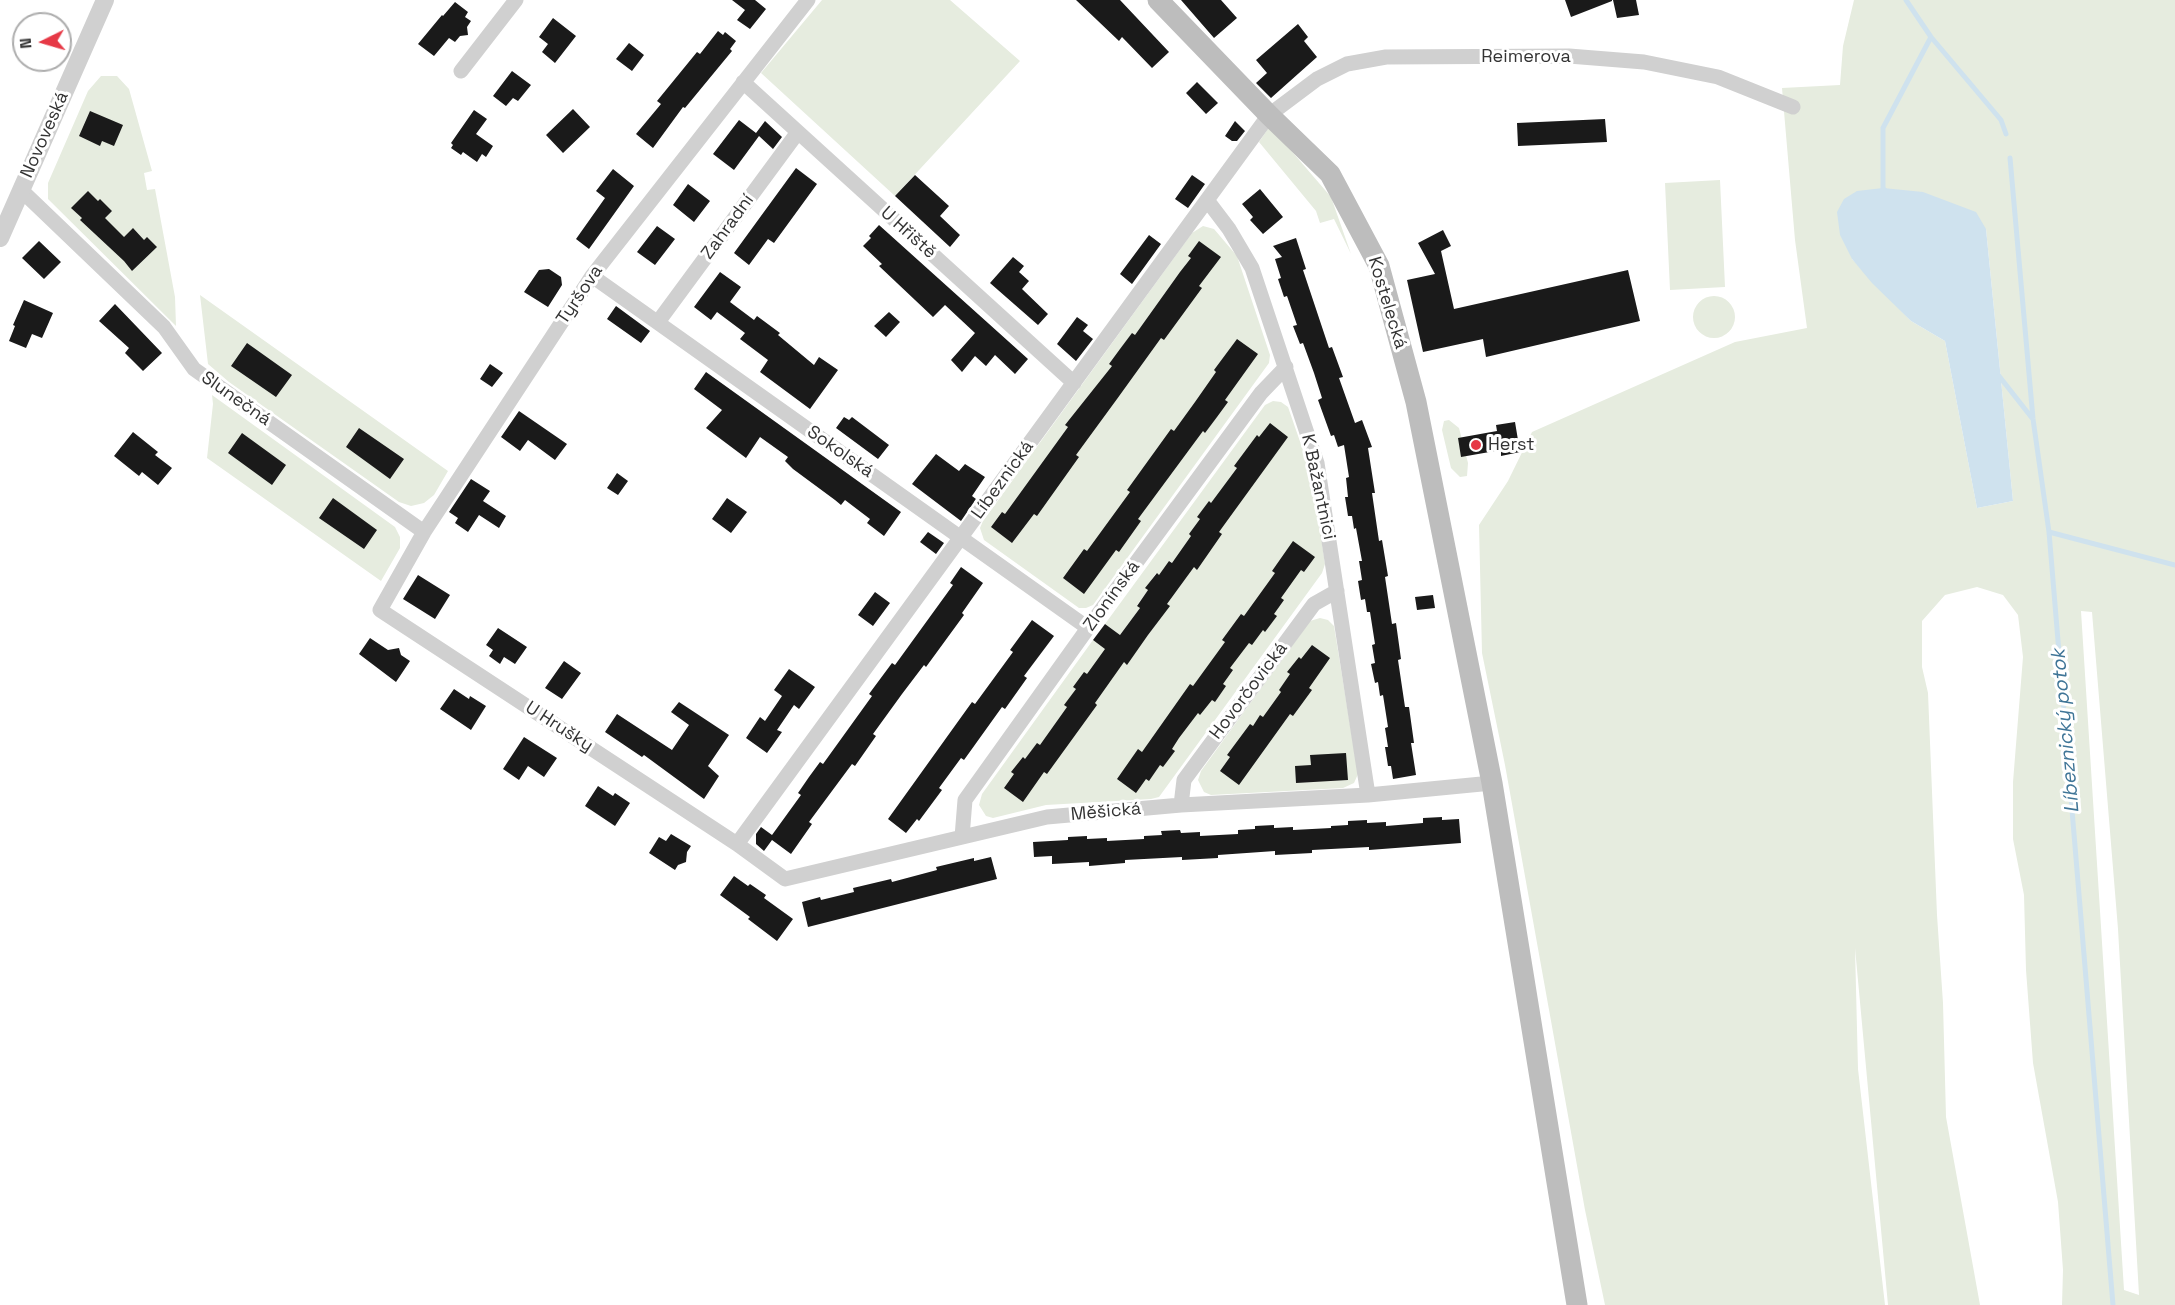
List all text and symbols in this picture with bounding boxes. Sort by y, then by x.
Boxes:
north arrow [12,12,72,72]
text: N [15,37,36,50]
street label: Reimerova [1481,46,1571,68]
street label: Novoveská [16,89,74,181]
street label: Zahradní [697,190,759,264]
street label: U Hřiště [876,202,940,264]
street label: Kostelecká [1363,254,1411,352]
street label: Tyršova [552,261,608,329]
street label: Slunečná [197,367,275,431]
street label: Sokolská [803,421,877,483]
street label: K Bažantnici [1296,432,1340,542]
place label: Herst [1488,434,1535,456]
street label: Líbeznická [967,437,1039,523]
marker: Herst [1469,438,1483,452]
street label: Zlonínská [1079,557,1145,635]
street label: Hovorčovická [1206,638,1292,744]
water label: Líbeznický potok [2047,648,2085,814]
street label: U Hrušky [521,697,597,757]
street label: Měšická [1070,798,1142,826]

